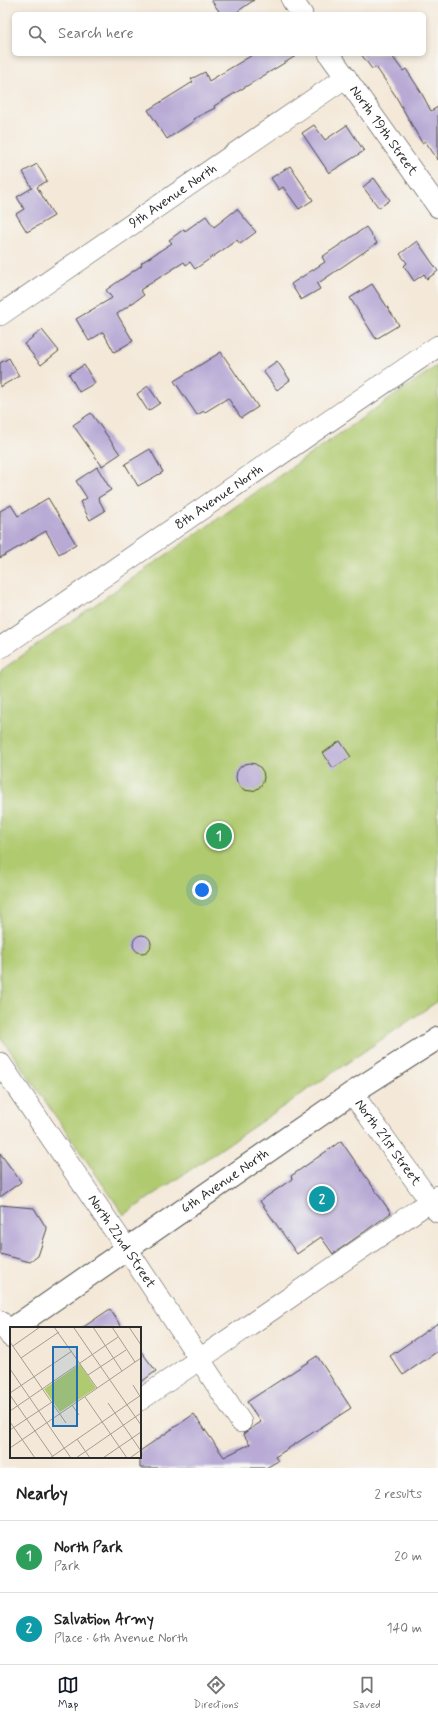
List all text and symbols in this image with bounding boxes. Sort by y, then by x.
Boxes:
search box [12,12,426,56]
icon: search [26,23,48,45]
text: Search here [58,24,134,44]
street label: North 19th Street [345,82,422,180]
street label: 9th Avenue North [126,159,220,232]
street label: 8th Avenue North [171,460,267,534]
pin: 1 [206,821,232,851]
your location [192,880,212,900]
street label: North 21st Street [350,1096,426,1190]
street label: 6th Avenue North [178,1144,273,1218]
pin: 2 [309,1184,335,1214]
street label: North 22nd Street [84,1191,160,1292]
inset map [10,1327,141,1458]
text: Nearby [16,1483,68,1505]
text: 2 results [375,1486,422,1503]
text: North Park [54,1538,123,1558]
text: 1 [26,1548,32,1565]
text: 20 m [394,1548,422,1565]
text: Park [54,1558,80,1575]
text: Salvation Army [54,1610,154,1630]
text: 2 [26,1620,32,1637]
text: 140 m [387,1620,422,1637]
text: Place · 6th Avenue North [54,1630,188,1647]
tab: Map [57,1674,79,1712]
tab: Directions [193,1674,239,1712]
tab: Saved [353,1674,381,1712]

